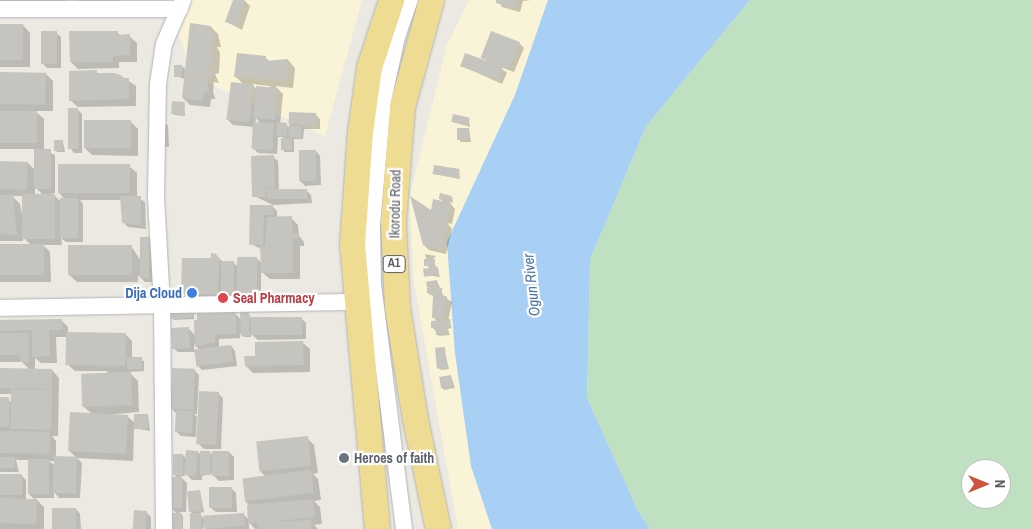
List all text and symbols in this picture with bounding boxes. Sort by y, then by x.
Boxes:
street label: Ikorodu Road [386,169,404,239]
water label: Ogun River [519,253,543,317]
road number: A1 [382,254,406,274]
place label: Dija Cloud [125,285,182,301]
marker: Dija Cloud [186,287,198,299]
place label: Seal Pharmacy [233,290,315,306]
marker: Seal Pharmacy [217,292,229,304]
place label: Heroes of faith [354,450,434,466]
marker: Heroes of faith [338,452,350,464]
north arrow [961,459,1011,509]
text: N [991,480,1009,488]

